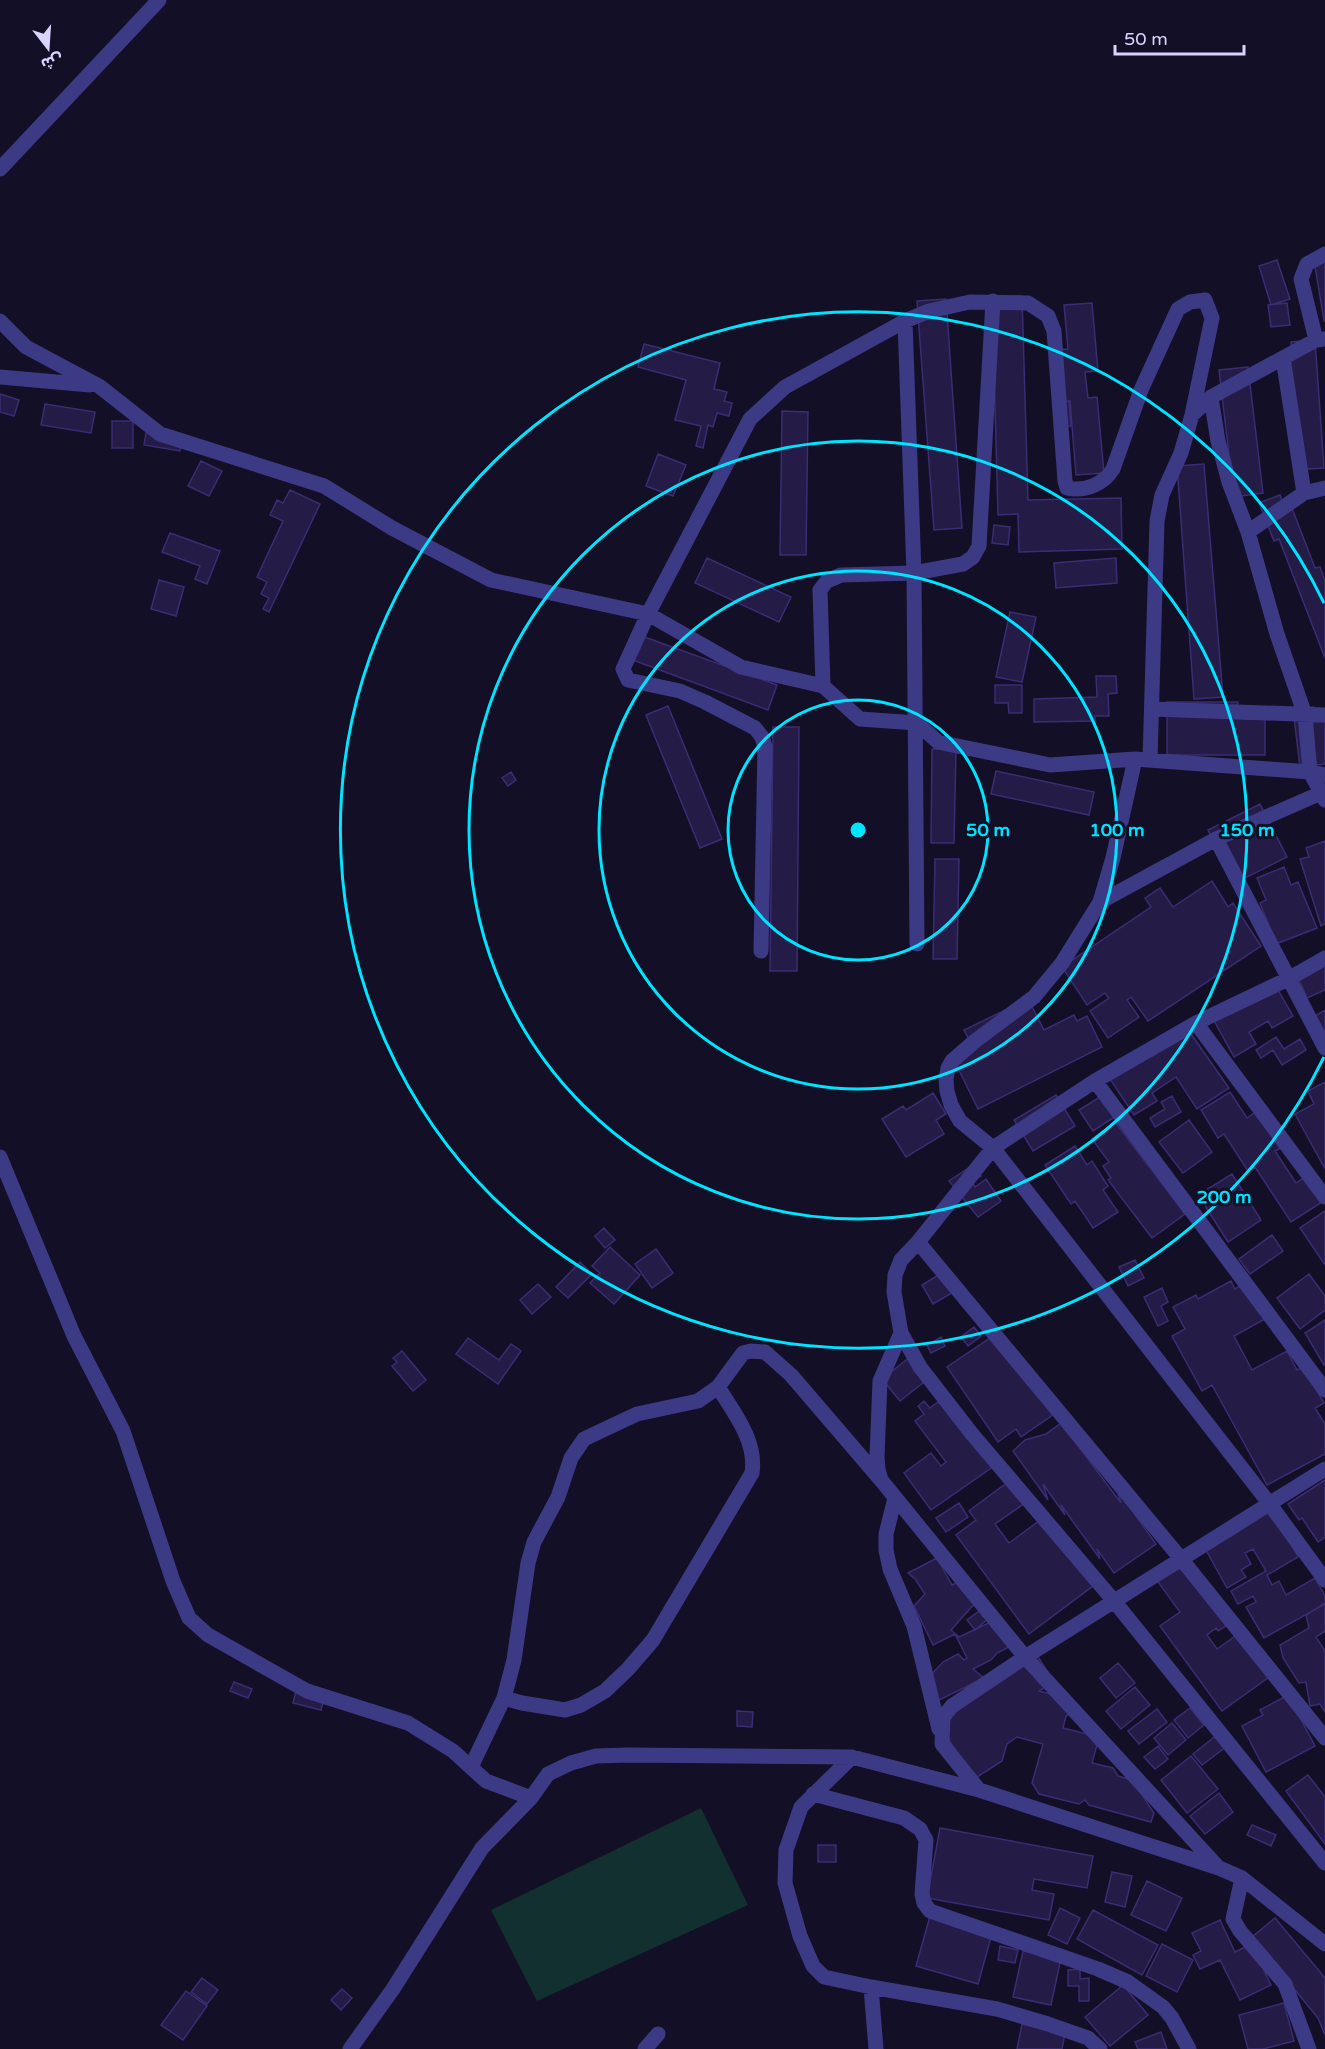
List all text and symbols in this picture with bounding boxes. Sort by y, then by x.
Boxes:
north arrow [18,18,78,78]
scale bar [1115,18,1244,56]
text: 50 m [1124,28,1168,50]
text: ش [39,49,65,74]
text: 50 m [966,819,1010,841]
text: 100 m [1089,819,1145,841]
text: 150 m [1219,819,1275,841]
centre of rings [848,820,868,840]
text: 200 m [1196,1186,1252,1208]

